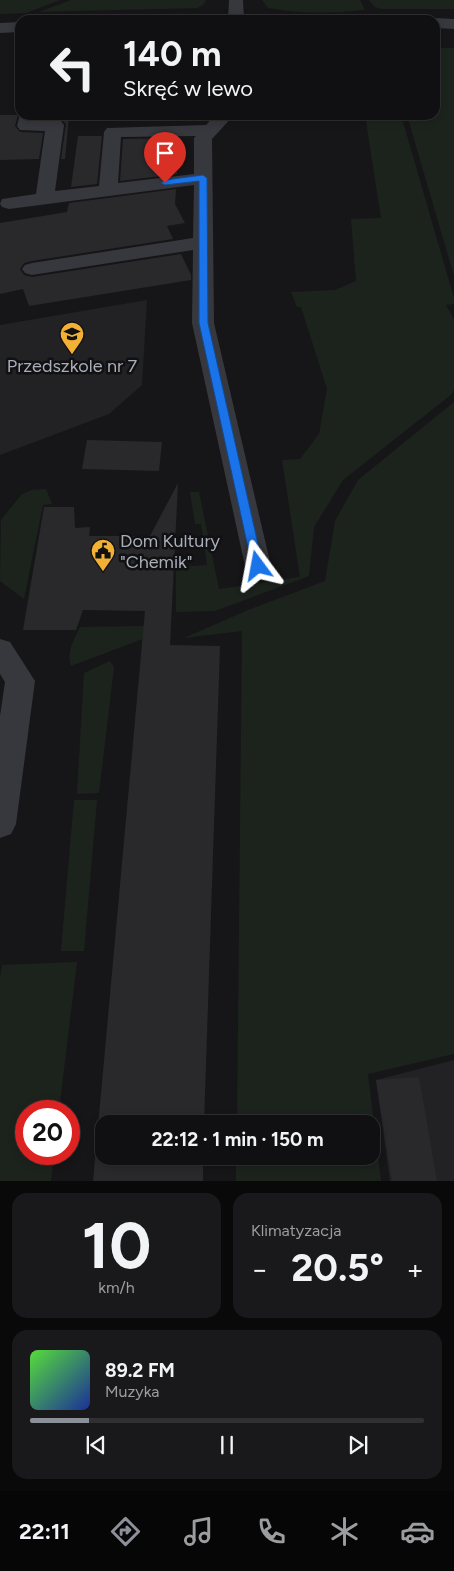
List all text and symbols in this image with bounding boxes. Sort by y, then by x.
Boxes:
text: 140 m [123,33,221,75]
icon: left [40,35,105,100]
text: Skręć w lewo [123,75,253,102]
pin [144,132,186,183]
icon: arrive [151,139,179,167]
school or university icon: Przedszkole nr 7 [59,321,85,355]
place label: Przedszkole nr 7 [7,355,137,377]
place label: Dom Kultury "Chemik" [120,530,220,573]
public building icon: Dom Kultury "Chemik" [90,538,116,572]
position arrow [231,539,283,591]
speed limit sign: 20 [15,1100,80,1165]
text: 22:12 · 1 min · 150 m [151,1128,324,1151]
text: 10 [82,1206,151,1284]
text: Klimatyzacja [251,1221,341,1240]
text: 20.5° [291,1245,384,1291]
text: − [251,1252,268,1286]
text: + [407,1252,424,1286]
text: km/h [98,1278,135,1297]
text: 89.2 FM [105,1359,175,1382]
text: Muzyka [105,1382,159,1401]
icon: previous [82,1431,110,1459]
icon: pause [213,1431,241,1459]
icon: next [344,1431,372,1459]
icon: directions [108,1514,143,1549]
icon: music [181,1514,216,1549]
icon: phone [254,1514,289,1549]
icon: climate [327,1514,362,1549]
icon: car [400,1514,435,1549]
text: 22:11 [19,1518,70,1545]

